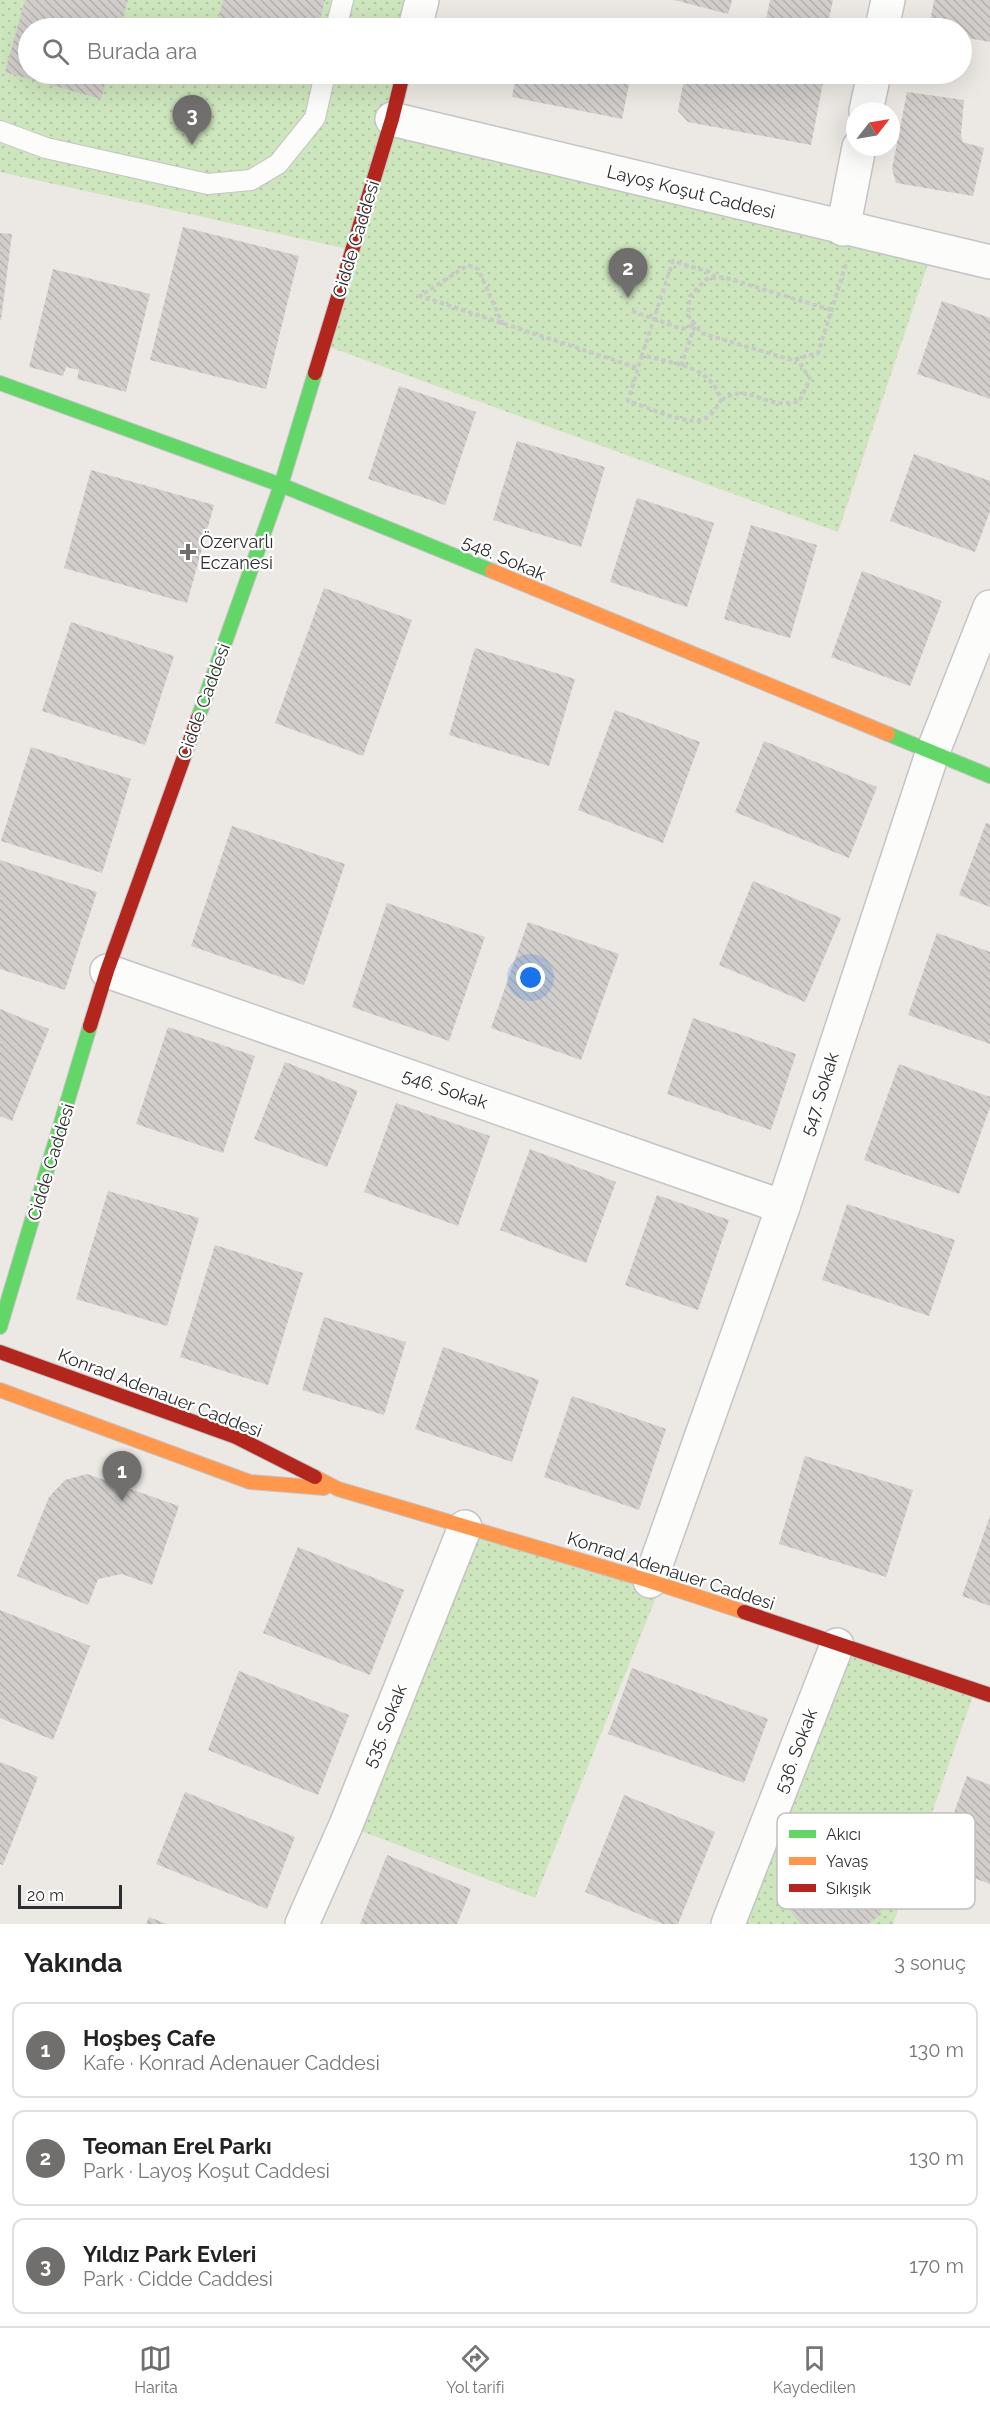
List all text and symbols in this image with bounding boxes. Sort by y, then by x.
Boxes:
search box [18,18,972,84]
icon: search [39,35,72,68]
text: Burada ara [87,38,197,64]
pin: 3 [172,96,212,145]
north arrow [846,102,900,156]
street label: Layoş Koşut Caddesi [605,160,778,223]
street label: Cidde Caddesi [328,178,383,300]
pin: 2 [608,248,648,298]
place label: Özervarlı Eczanesi [200,531,273,573]
street label: 548. Sokak [459,531,550,585]
marker: Özervarlı Eczanesi [181,545,195,559]
street label: Cidde Caddesi [173,640,234,762]
your location [516,963,545,992]
street label: 547. Sokak [796,1049,843,1138]
street label: 546. Sokak [400,1064,491,1113]
street label: Cidde Caddesi [23,1101,78,1223]
street label: Konrad Adenauer Caddesi [55,1344,265,1441]
pin: 1 [102,1452,142,1501]
street label: Konrad Adenauer Caddesi [565,1527,778,1614]
street label: 535. Sokak [358,1681,411,1770]
street label: 536. Sokak [770,1705,821,1796]
legend [777,1813,975,1909]
text: Akıcı [826,1825,861,1844]
text: Yavaş [826,1852,868,1871]
text: Sıkışık [826,1879,871,1898]
scale bar [18,1882,122,1910]
text: 20 m [27,1886,64,1905]
text: Yakında [24,1948,122,1978]
text: 3 sonuç [894,1951,966,1975]
text: Hoşbeş Cafe [83,2025,216,2051]
text: 1 [41,2038,50,2062]
text: 130 m [909,2038,964,2062]
text: Kafe · Konrad Adenauer Caddesi [83,2051,380,2075]
text: Teoman Erel Parkı [83,2133,272,2159]
text: 2 [40,2146,51,2170]
text: 130 m [909,2146,964,2170]
text: Park · Layoş Koşut Caddesi [83,2159,330,2183]
text: Yıldız Park Evleri [83,2241,256,2267]
text: 3 [40,2254,51,2278]
text: 170 m [909,2254,964,2278]
text: Park · Cidde Caddesi [83,2267,273,2291]
tab: Harita [134,2342,178,2397]
tab: Yol tarifi [446,2342,505,2397]
tab: Kaydedilen [773,2342,856,2397]

